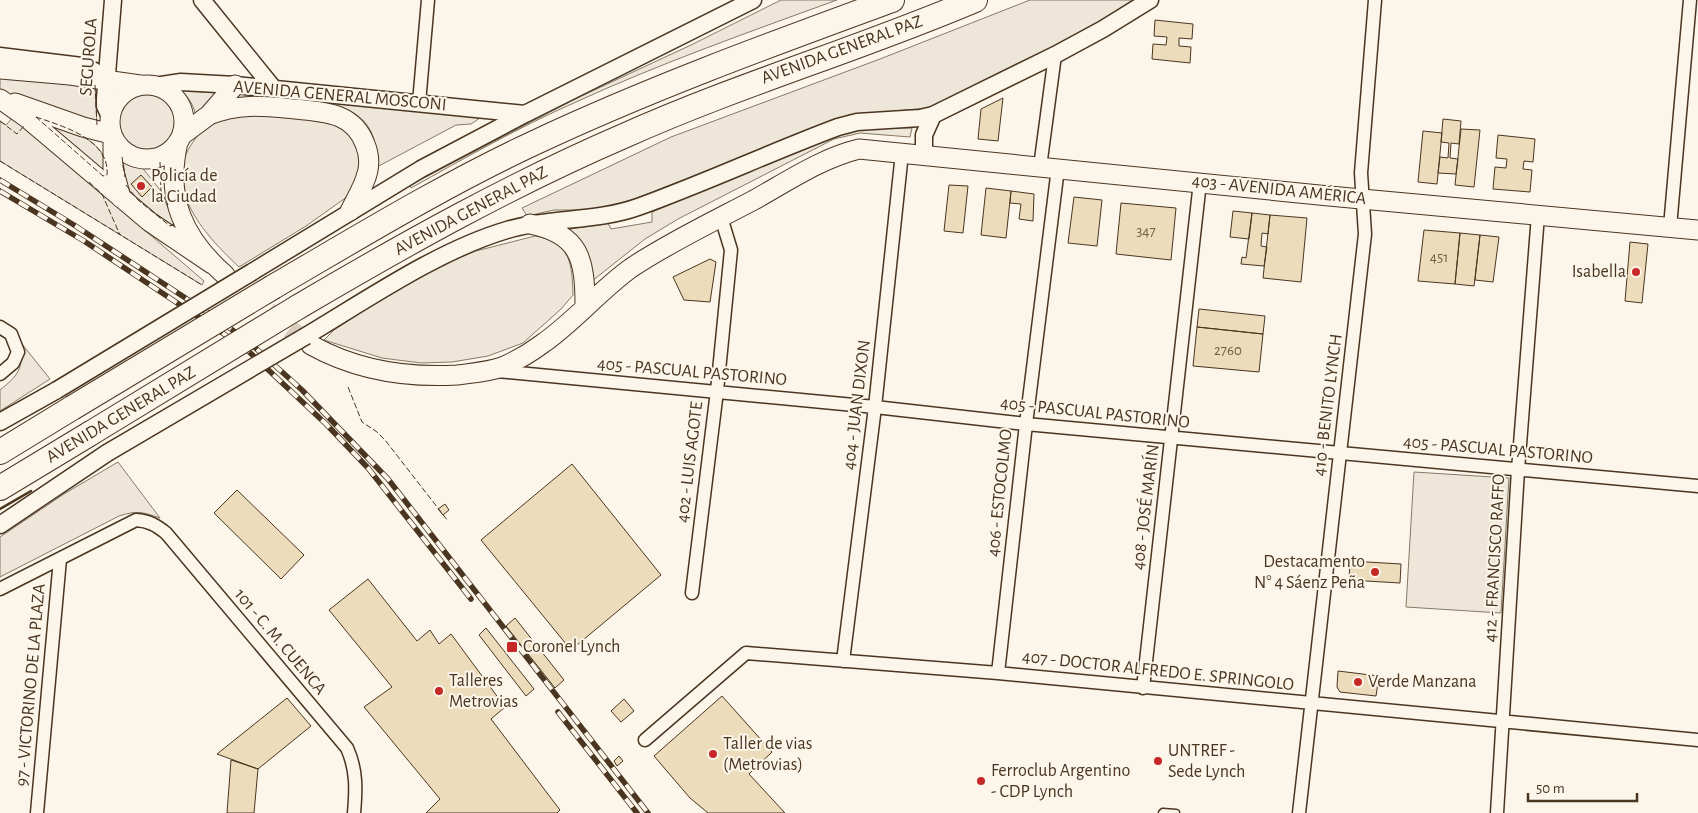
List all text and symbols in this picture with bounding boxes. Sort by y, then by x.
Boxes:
street label: AVENIDA GENERAL PAZ [759,12,925,88]
street label: SEGUROLA [77,17,101,97]
street label: AVENIDA GENERAL MOSCONI [233,78,447,114]
street label: AVENIDA GENERAL PAZ [392,163,550,259]
place label: Policía de la Ciudad [151,167,217,206]
street label: 403 - AVENIDA AMÉRICA [1191,169,1368,208]
marker: Policía de la Ciudad [135,180,147,192]
house number: 347 [1136,224,1156,239]
house number: 451 [1430,250,1448,265]
place label: Isabella [1572,263,1626,281]
marker: Isabella [1630,266,1642,278]
street label: 410 - BENITO LYNCH [1310,333,1346,477]
street label: 404 - JUAN DIXON [840,339,874,471]
house number: 2760 [1214,343,1242,358]
street label: 405 - PASCUAL PASTORINO [596,355,788,389]
street label: AVENIDA GENERAL PAZ [43,363,199,467]
street label: 405 - PASCUAL PASTORINO [999,394,1191,432]
street label: 402 - LUIS AGOTE [674,400,706,524]
street label: 406 - ESTOCOLMO [984,428,1016,558]
street label: 405 - PASCUAL PASTORINO [1402,433,1594,467]
street label: 408 - JOSÉ MARÍN [1126,443,1163,571]
street label: 412 - FRANCISCO RAFFO [1482,473,1508,643]
place label: Destacamento N° 4 Sáenz Peña [1254,553,1365,592]
marker: Destacamento N° 4 Sáenz Peña [1369,566,1381,578]
street label: 97 - VICTORINO DE LA PLAZA [13,582,49,787]
street label: 101 - C. M. CUENCA [231,586,330,699]
place label: Coronel Lynch [523,638,620,656]
marker: Coronel Lynch [505,640,519,654]
street label: 407 - DOCTOR ALFREDO E. SPRINGOLO [1021,648,1295,694]
place label: Talleres Metrovias [449,672,518,711]
place label: Verde Manzana [1368,673,1477,691]
marker: Verde Manzana [1352,676,1364,688]
marker: Talleres Metrovias [433,685,445,697]
place label: Taller de vias (Metrovias) [723,735,812,774]
place label: UNTREF - Sede Lynch [1168,742,1245,781]
marker: Taller de vias (Metrovias) [707,748,719,760]
marker: UNTREF - Sede Lynch [1152,755,1164,767]
place label: Ferroclub Argentino - CDP Lynch [991,762,1130,801]
scale bar [1528,770,1637,802]
marker: Ferroclub Argentino - CDP Lynch [975,775,987,787]
text: 50 m [1536,781,1565,796]

